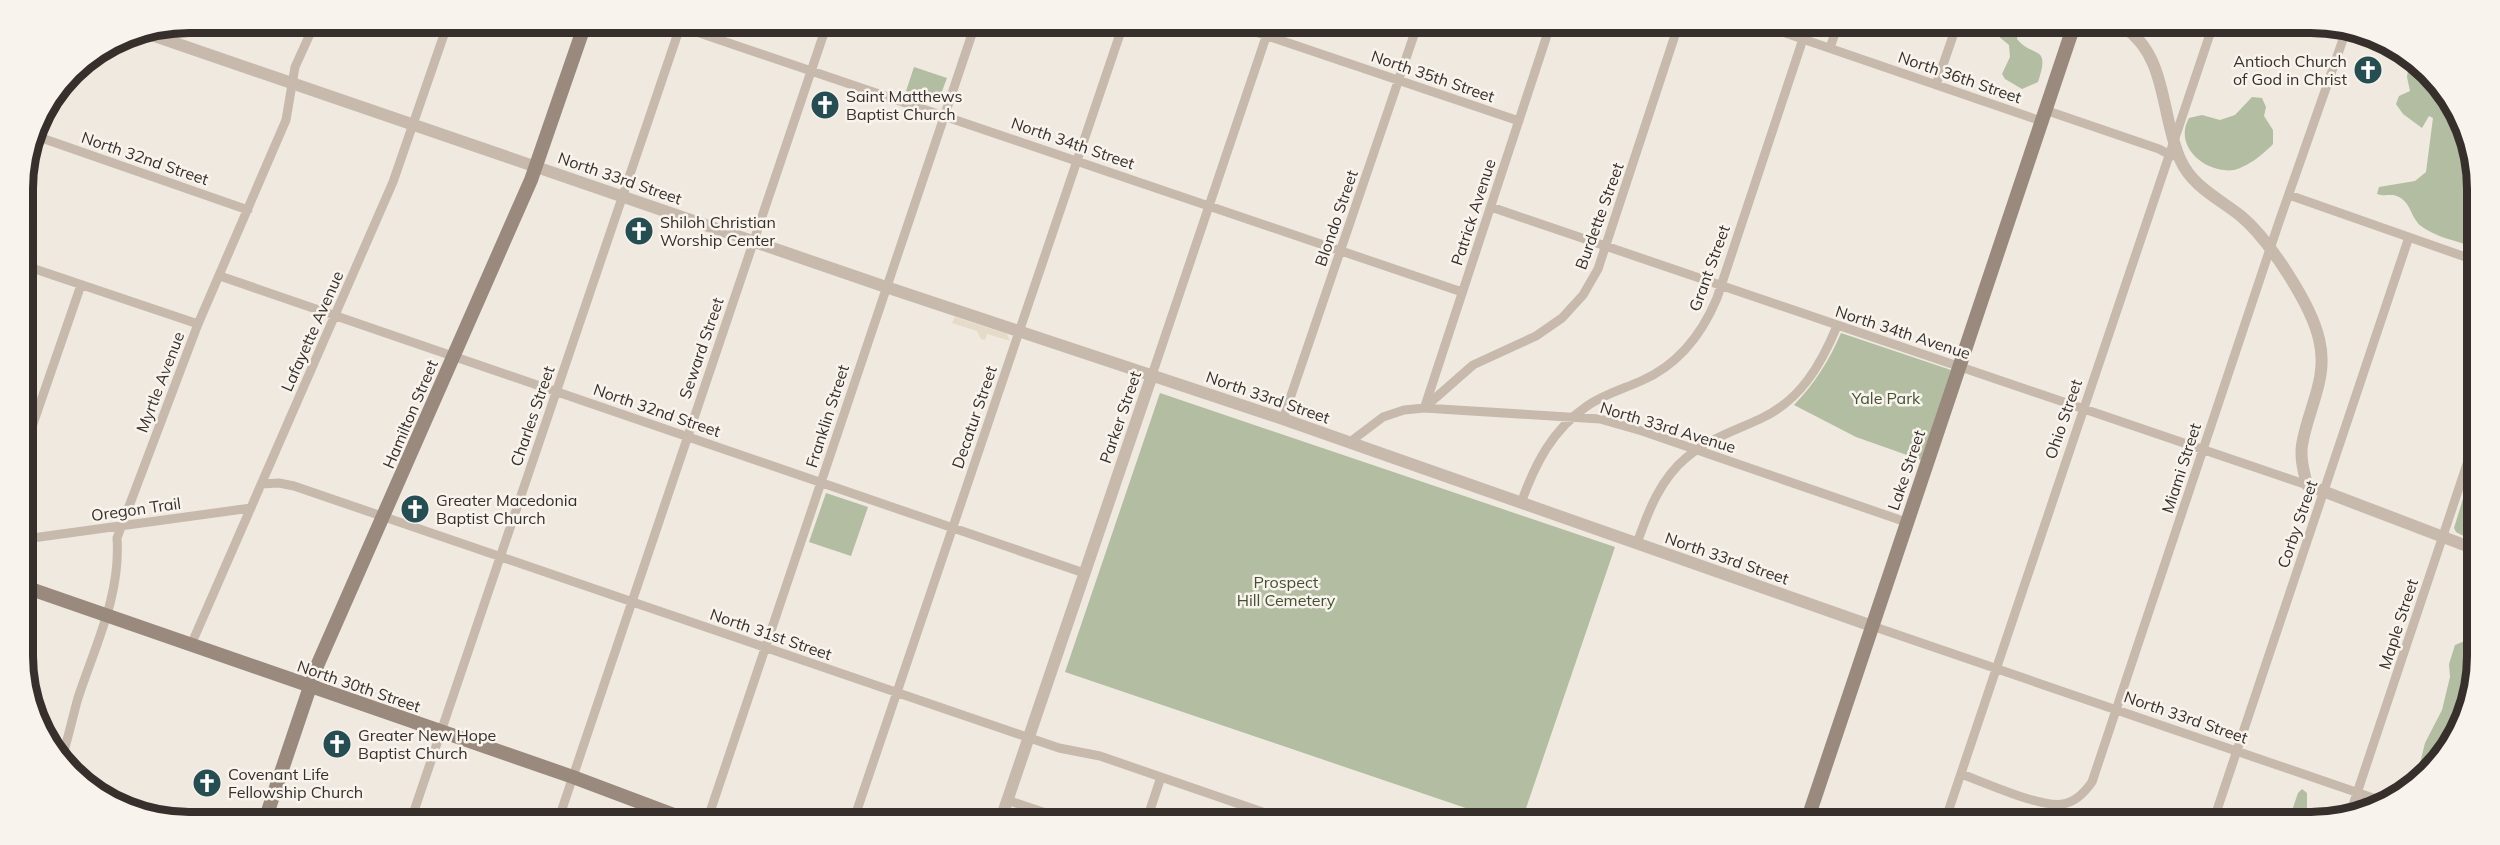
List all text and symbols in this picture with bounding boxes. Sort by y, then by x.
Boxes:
street label: North 35th Street [1369,46,1498,107]
street label: North 36th Street [1896,47,2025,108]
place label: Antioch Church of God in Christ [2233,51,2347,89]
church icon: Antioch Church of God in Christ [2352,54,2384,86]
place label: Saint Matthews Baptist Church [846,86,963,124]
church icon: Saint Matthews Baptist Church [809,89,841,121]
street label: North 34th Street [1009,113,1138,174]
street label: North 32nd Street [79,127,212,189]
street label: North 33rd Street [556,147,685,209]
street label: Patrick Avenue [1446,156,1500,268]
street label: Burdette Street [1570,160,1628,272]
street label: Blondo Street [1310,167,1362,269]
place label: Shiloh Christian Worship Center [660,212,776,250]
church icon: Shiloh Christian Worship Center [623,215,655,247]
street label: Grant Street [1684,222,1734,314]
street label: Lafayette Avenue [276,268,348,394]
street label: Seward Street [674,294,728,401]
street label: North 34th Avenue [1833,301,1973,363]
street label: Myrtle Avenue [132,329,188,435]
street label: Hamilton Street [378,356,442,471]
street label: Franklin Street [801,362,853,470]
street label: Charles Street [506,363,559,469]
street label: Decatur Street [947,363,1001,471]
street label: North 33rd Street [1204,366,1333,428]
street label: Parker Street [1095,368,1145,466]
street label: Ohio Street [2040,376,2086,462]
street label: North 32nd Street [591,379,724,441]
park label: Yale Park [1851,388,1921,408]
street label: North 33rd Avenue [1598,397,1738,457]
street label: Miami Street [2157,420,2205,516]
street label: Lake Street [1883,427,1929,513]
street label: Corby Street [2273,477,2322,571]
place label: Greater Macedonia Baptist Church [436,490,577,528]
street label: Oregon Trail [90,493,182,525]
church icon: Greater Macedonia Baptist Church [399,493,431,525]
street label: North 33rd Street [1663,527,1792,589]
park label: Prospect Hill Cemetery [1237,572,1336,610]
street label: Maple Street [2374,576,2422,672]
street label: North 31st Street [707,604,835,664]
street label: North 30th Street [295,656,424,717]
street label: North 33rd Street [2122,686,2251,748]
place label: Greater New Hope Baptist Church [358,725,496,763]
church icon: Greater New Hope Baptist Church [321,728,353,760]
place label: Covenant Life Fellowship Church [228,764,363,802]
church icon: Covenant Life Fellowship Church [191,767,223,799]

